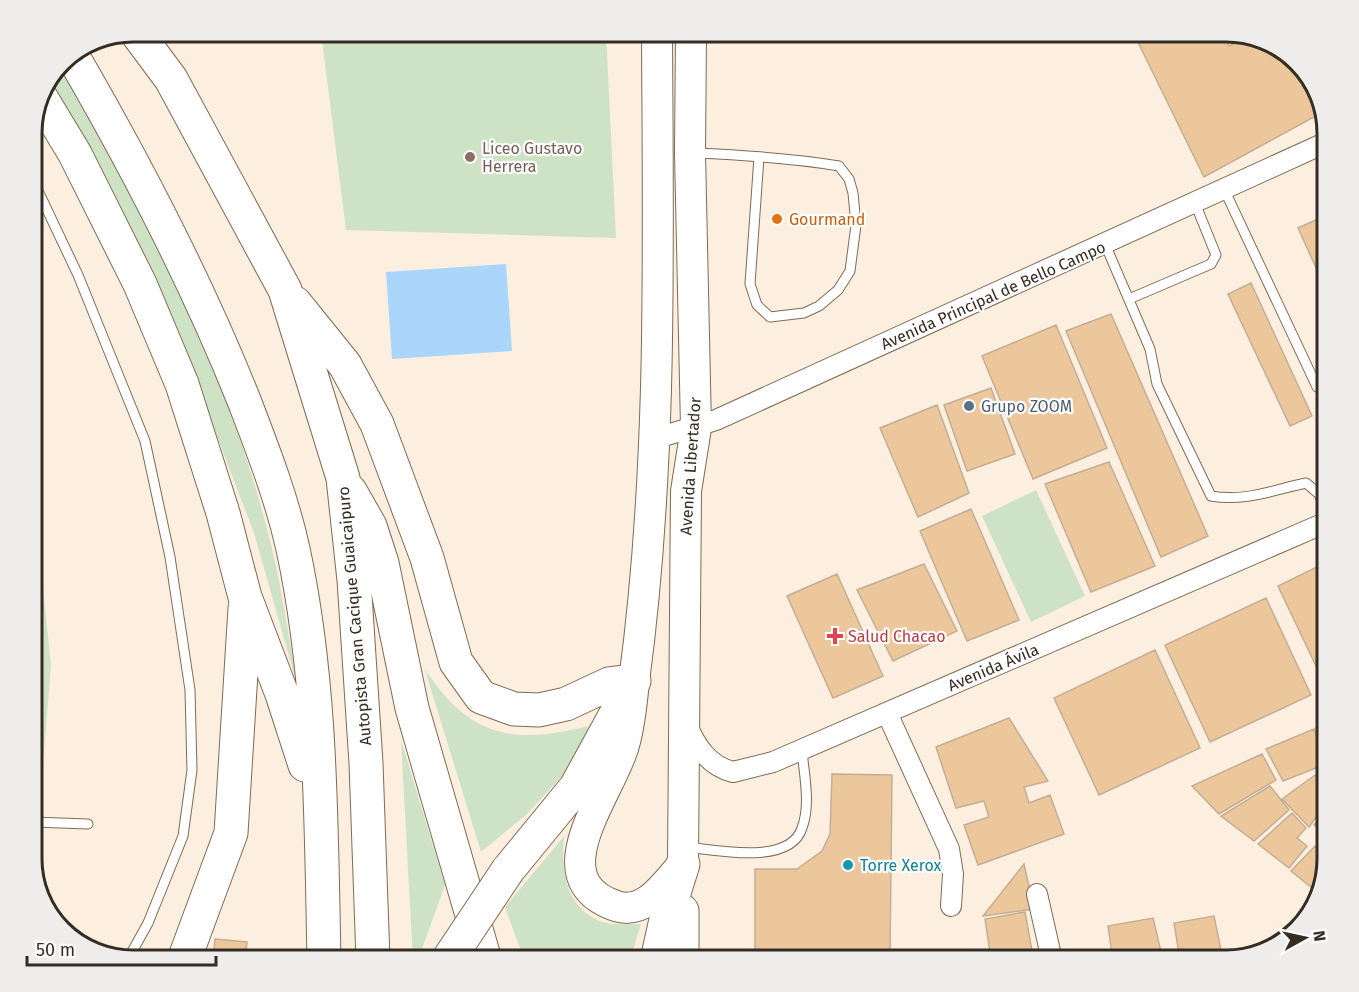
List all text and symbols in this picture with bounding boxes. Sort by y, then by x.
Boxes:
place label: Liceo Gustavo Herrera [482,139,582,176]
marker: Liceo Gustavo Herrera [463,150,477,164]
place label: Gourmand [789,210,865,229]
marker: Gourmand [770,212,784,226]
street label: Avenida Principal de Bello Campo [878,237,1109,354]
street label: Avenida Libertador [676,396,705,536]
place label: Grupo ZOOM [981,397,1072,416]
marker: Grupo ZOOM [962,399,976,413]
street label: Autopista Gran Cacique Guaicaipuro [334,486,375,746]
marker: Salud Chacao [826,627,844,645]
place label: Salud Chacao [848,627,946,646]
street label: Avenida Ávila [944,639,1042,695]
place label: Torre Xerox [860,856,942,875]
marker: Torre Xerox [841,858,855,872]
north arrow [1275,908,1335,968]
scale bar [27,929,216,967]
text: N [1309,929,1330,943]
text: 50 m [36,939,75,961]

